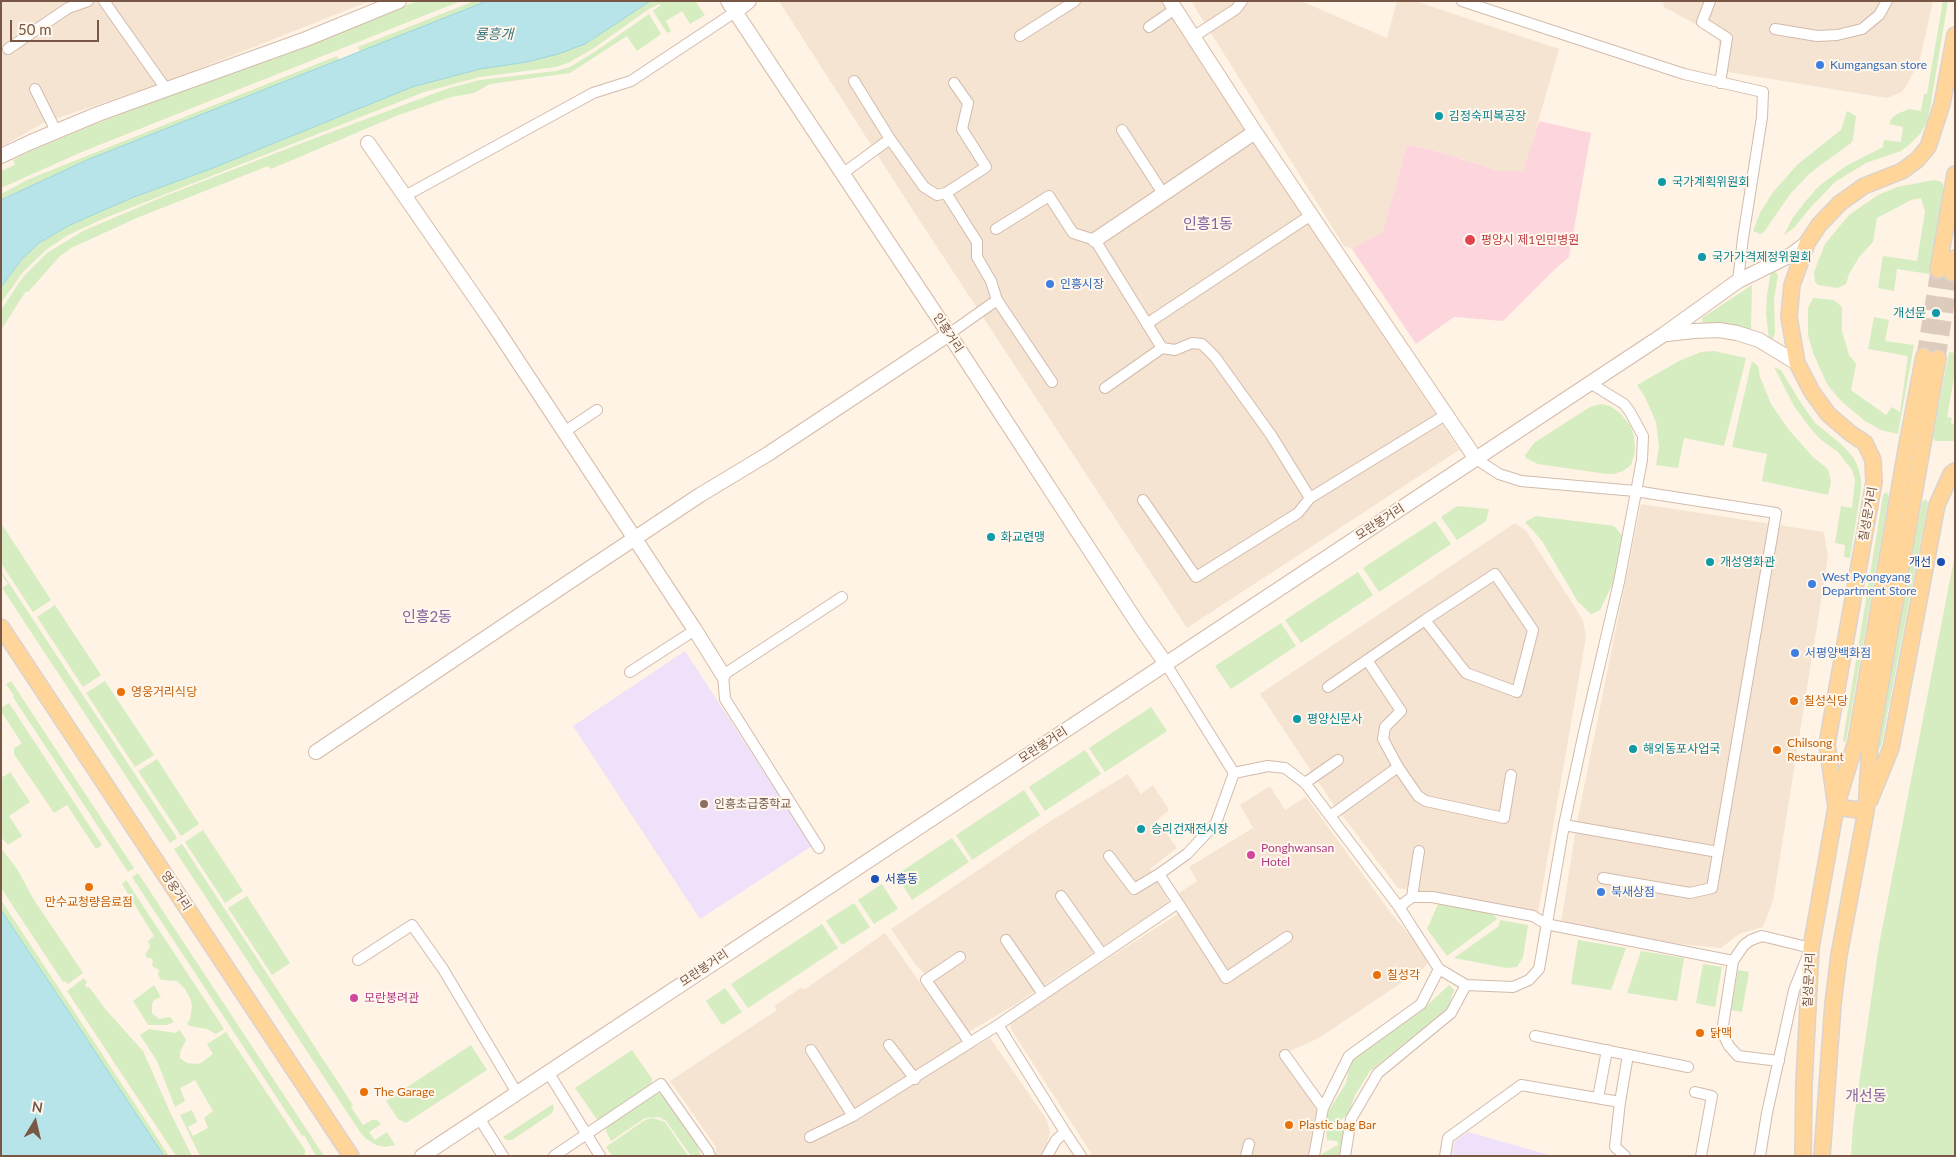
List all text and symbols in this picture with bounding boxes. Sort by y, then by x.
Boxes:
scale bar [12,10,101,42]
text: 50 m [18,20,52,38]
water label: 룡흥개 [475,26,513,42]
place label: Kumgangsan store [1830,58,1927,72]
marker: Kumgangsan store [1814,59,1826,71]
place label: 김정숙피복공장 [1449,109,1526,123]
marker: 김정숙피복공장 [1433,110,1445,122]
place label: 국가계획위원회 [1672,175,1749,189]
marker: 국가계획위원회 [1656,176,1668,188]
district label: 인흥1동 [1183,215,1233,233]
marker: 평양시 제1인민병원 [1463,233,1477,247]
place label: 평양시 제1인민병원 [1481,233,1579,247]
place label: 국가가격제정위원회 [1712,250,1811,264]
marker: 국가가격제정위원회 [1696,251,1708,263]
place label: 인흥시장 [1060,277,1104,291]
marker: 인흥시장 [1044,278,1056,290]
place label: 개선문 [1893,306,1926,320]
marker: 개선문 [1930,307,1942,319]
street label: 인흥거리 [930,311,966,355]
street label: 칠성문거리 [1856,486,1880,542]
street label: 모란봉거리 [1353,501,1407,543]
place label: 화교련맹 [1001,530,1045,544]
marker: 화교련맹 [985,531,997,543]
place label: 개성영화관 [1720,555,1775,569]
place label: 개선 [1909,555,1931,569]
marker: 개성영화관 [1704,556,1716,568]
marker: 개선 [1935,556,1947,568]
place label: West Pyongyang Department Store [1822,570,1917,598]
marker: West Pyongyang Department Store [1806,578,1818,590]
district label: 인흥2동 [402,608,452,626]
place label: 서평양백화점 [1805,646,1871,660]
marker: 서평양백화점 [1789,647,1801,659]
place label: 영웅거리식당 [131,685,197,699]
marker: 영웅거리식당 [115,686,127,698]
place label: 칠성식당 [1804,694,1848,708]
marker: 칠성식당 [1788,695,1800,707]
place label: 평양신문사 [1307,712,1362,726]
marker: 평양신문사 [1291,713,1303,725]
street label: 모란봉거리 [1016,724,1070,766]
place label: Chilsong Restaurant [1787,736,1844,764]
place label: 해외동포사업국 [1643,742,1720,756]
marker: 해외동포사업국 [1627,743,1639,755]
marker: Chilsong Restaurant [1771,744,1783,756]
place label: 인흥초급중학교 [714,797,791,811]
marker: 인흥초급중학교 [698,798,710,810]
place label: 승리건재전시장 [1151,822,1228,836]
marker: 승리건재전시장 [1135,823,1147,835]
place label: Ponghwansan Hotel [1261,841,1334,869]
marker: Ponghwansan Hotel [1245,849,1257,861]
street label: 영웅거리 [158,869,194,913]
place label: 서흥동 [885,872,918,886]
marker: 서흥동 [869,873,881,885]
marker: 만수교청량음료점 [83,881,95,893]
place label: 북새상점 [1611,885,1655,899]
marker: 북새상점 [1595,886,1607,898]
place label: 만수교청량음료점 [45,895,133,909]
street label: 모란봉거리 [677,947,731,989]
street label: 칠성문거리 [1800,952,1818,1008]
place label: 칠성각 [1387,968,1420,982]
marker: 칠성각 [1371,969,1383,981]
place label: 모란봉려관 [364,991,419,1005]
marker: 모란봉려관 [348,992,360,1004]
place label: 닭맥 [1710,1026,1732,1040]
marker: 닭맥 [1694,1027,1706,1039]
place label: The Garage [374,1085,434,1099]
marker: The Garage [358,1086,370,1098]
district label: 개선동 [1845,1087,1887,1105]
north arrow [10,1097,60,1147]
text: N [31,1097,44,1116]
place label: Plastic bag Bar [1299,1118,1376,1132]
marker: Plastic bag Bar [1283,1119,1295,1131]

